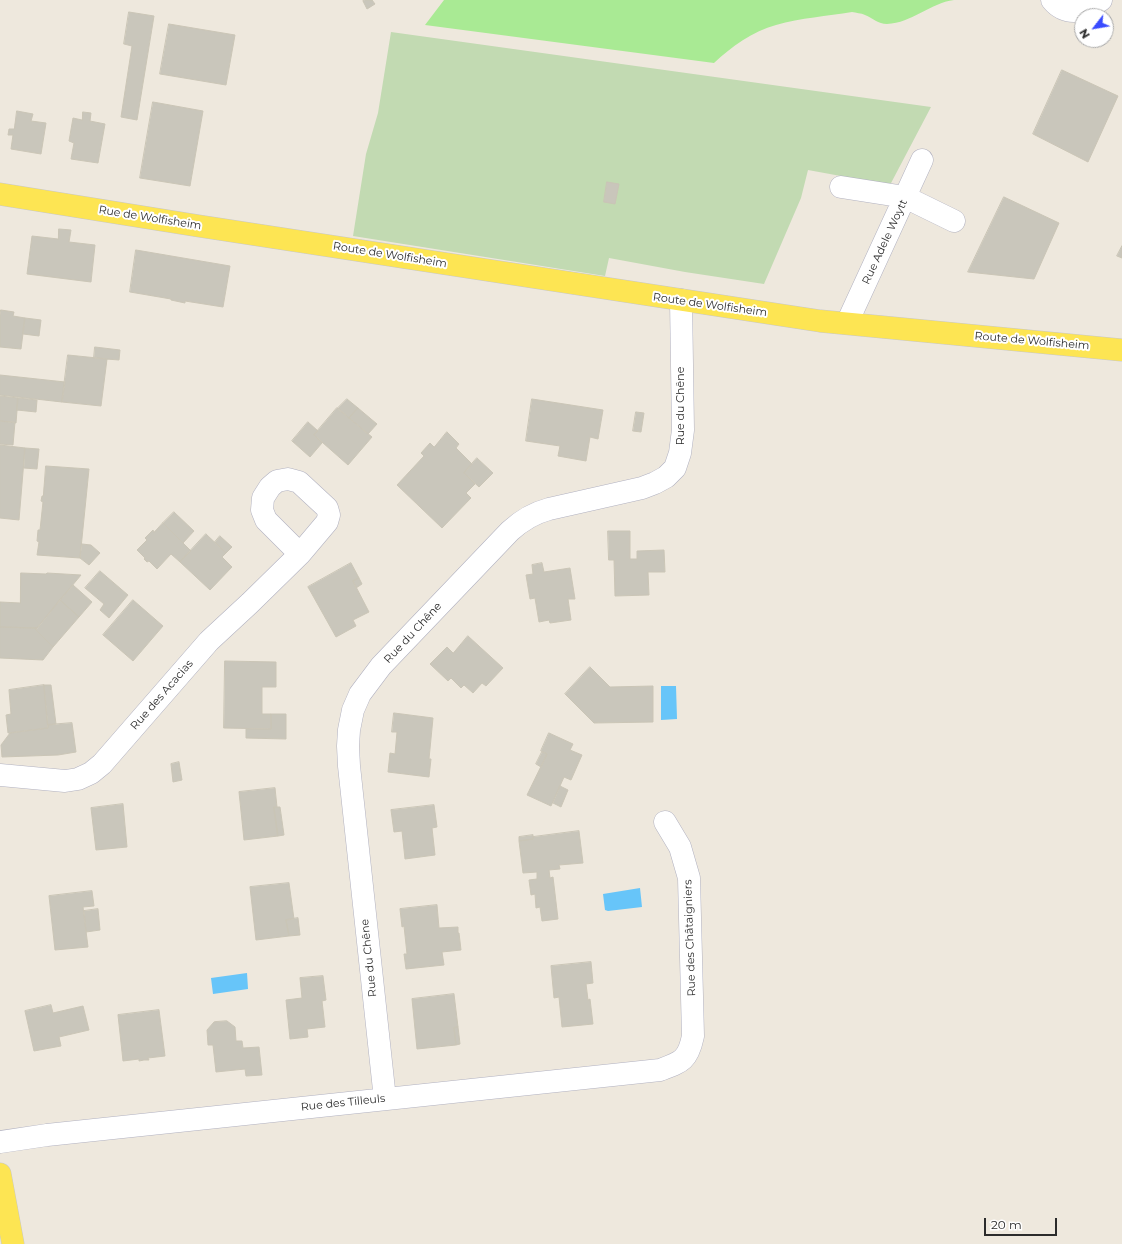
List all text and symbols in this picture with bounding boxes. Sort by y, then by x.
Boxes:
north arrow [1074,8,1114,48]
text: N [1076,26,1093,41]
street label: Rue Adele Woytt [859,197,911,287]
street label: Rue de Wolfisheim [98,203,202,233]
street label: Route de Wolfisheim [332,239,448,271]
street label: Route de Wolfisheim [652,290,768,320]
street label: Route de Wolfisheim [974,329,1090,353]
street label: Rue du Chêne [674,367,688,445]
street label: Rue du Chêne [381,600,445,666]
street label: Rue des Acacias [128,657,196,733]
street label: Rue des Châtaigniers [681,879,699,997]
street label: Rue du Chêne [358,918,380,998]
street label: Rue des Tilleuls [300,1092,386,1114]
scale bar [986,1210,1059,1236]
text: 20 m [991,1217,1022,1232]

